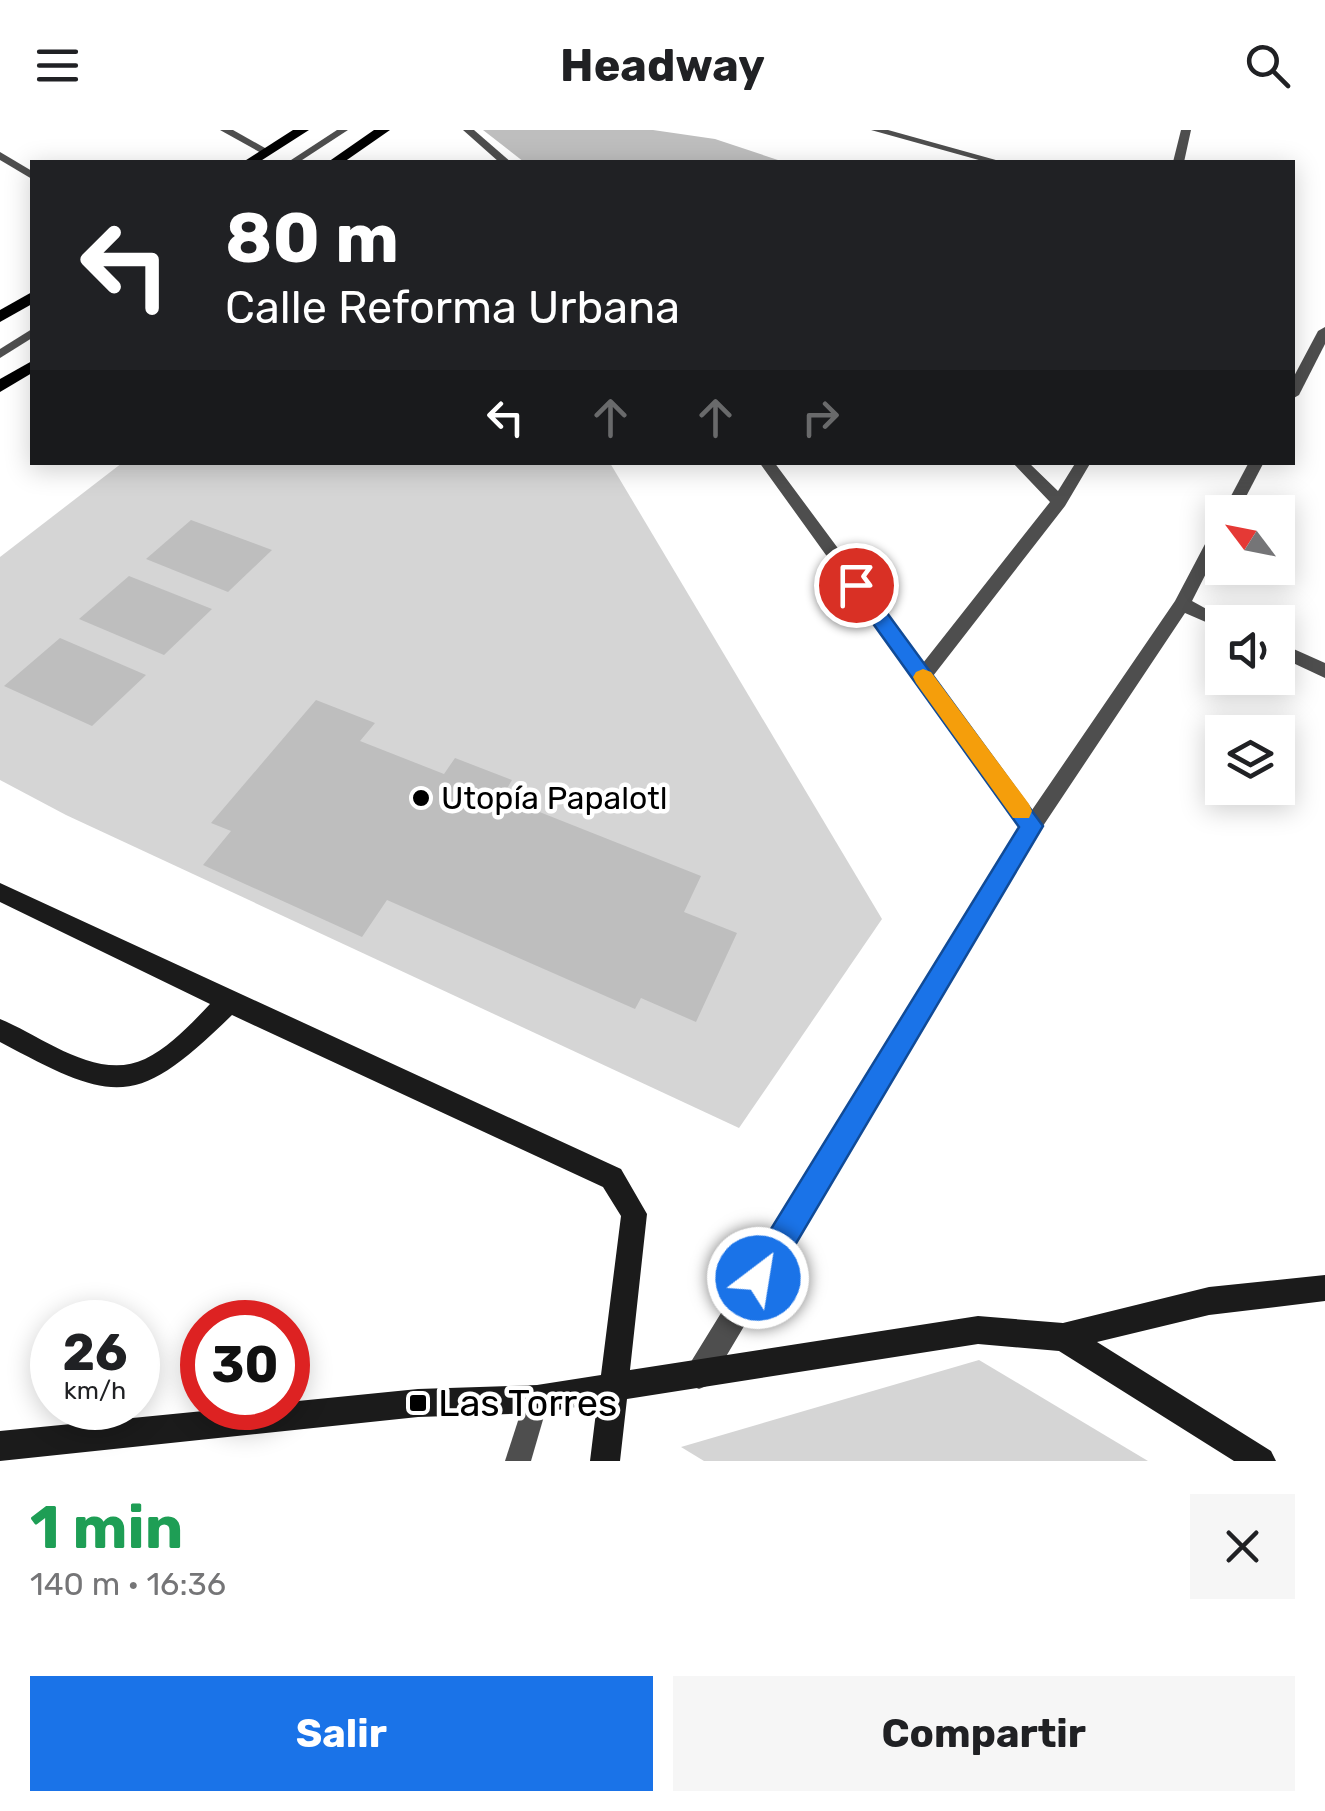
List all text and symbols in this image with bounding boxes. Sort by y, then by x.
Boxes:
icon: menu [30,38,85,93]
icon: search [1240,38,1295,93]
text: Headway [560,39,765,92]
text: 80 m [225,197,399,280]
icon: left [60,200,190,330]
text: Calle Reforma Urbana [225,281,680,334]
icon: left [478,390,533,445]
icon: ahead [583,390,638,445]
icon: ahead [688,390,743,445]
icon: right [793,390,848,445]
north arrow [1205,495,1295,585]
map controls [1205,495,1295,805]
pin [814,543,899,628]
icon: arrive [829,558,884,613]
button: sound [1205,605,1295,695]
button: layers [1205,715,1295,805]
place label: Utopía Papalotl [441,779,668,817]
marker: Utopía Papalotl [410,787,432,809]
position arrow [706,1226,810,1330]
speed limit sign: 30 [180,1300,310,1430]
text: 26 [62,1323,128,1383]
text: km/h [64,1376,126,1405]
place label: Las Torres [438,1380,617,1426]
marker: Las Torres [407,1392,429,1414]
text: 1 min [30,1492,183,1563]
button: close [1190,1494,1295,1599]
text: 140 m · 16:36 [30,1565,226,1603]
button: Salir [30,1676,653,1791]
button: Compartir [673,1676,1295,1791]

